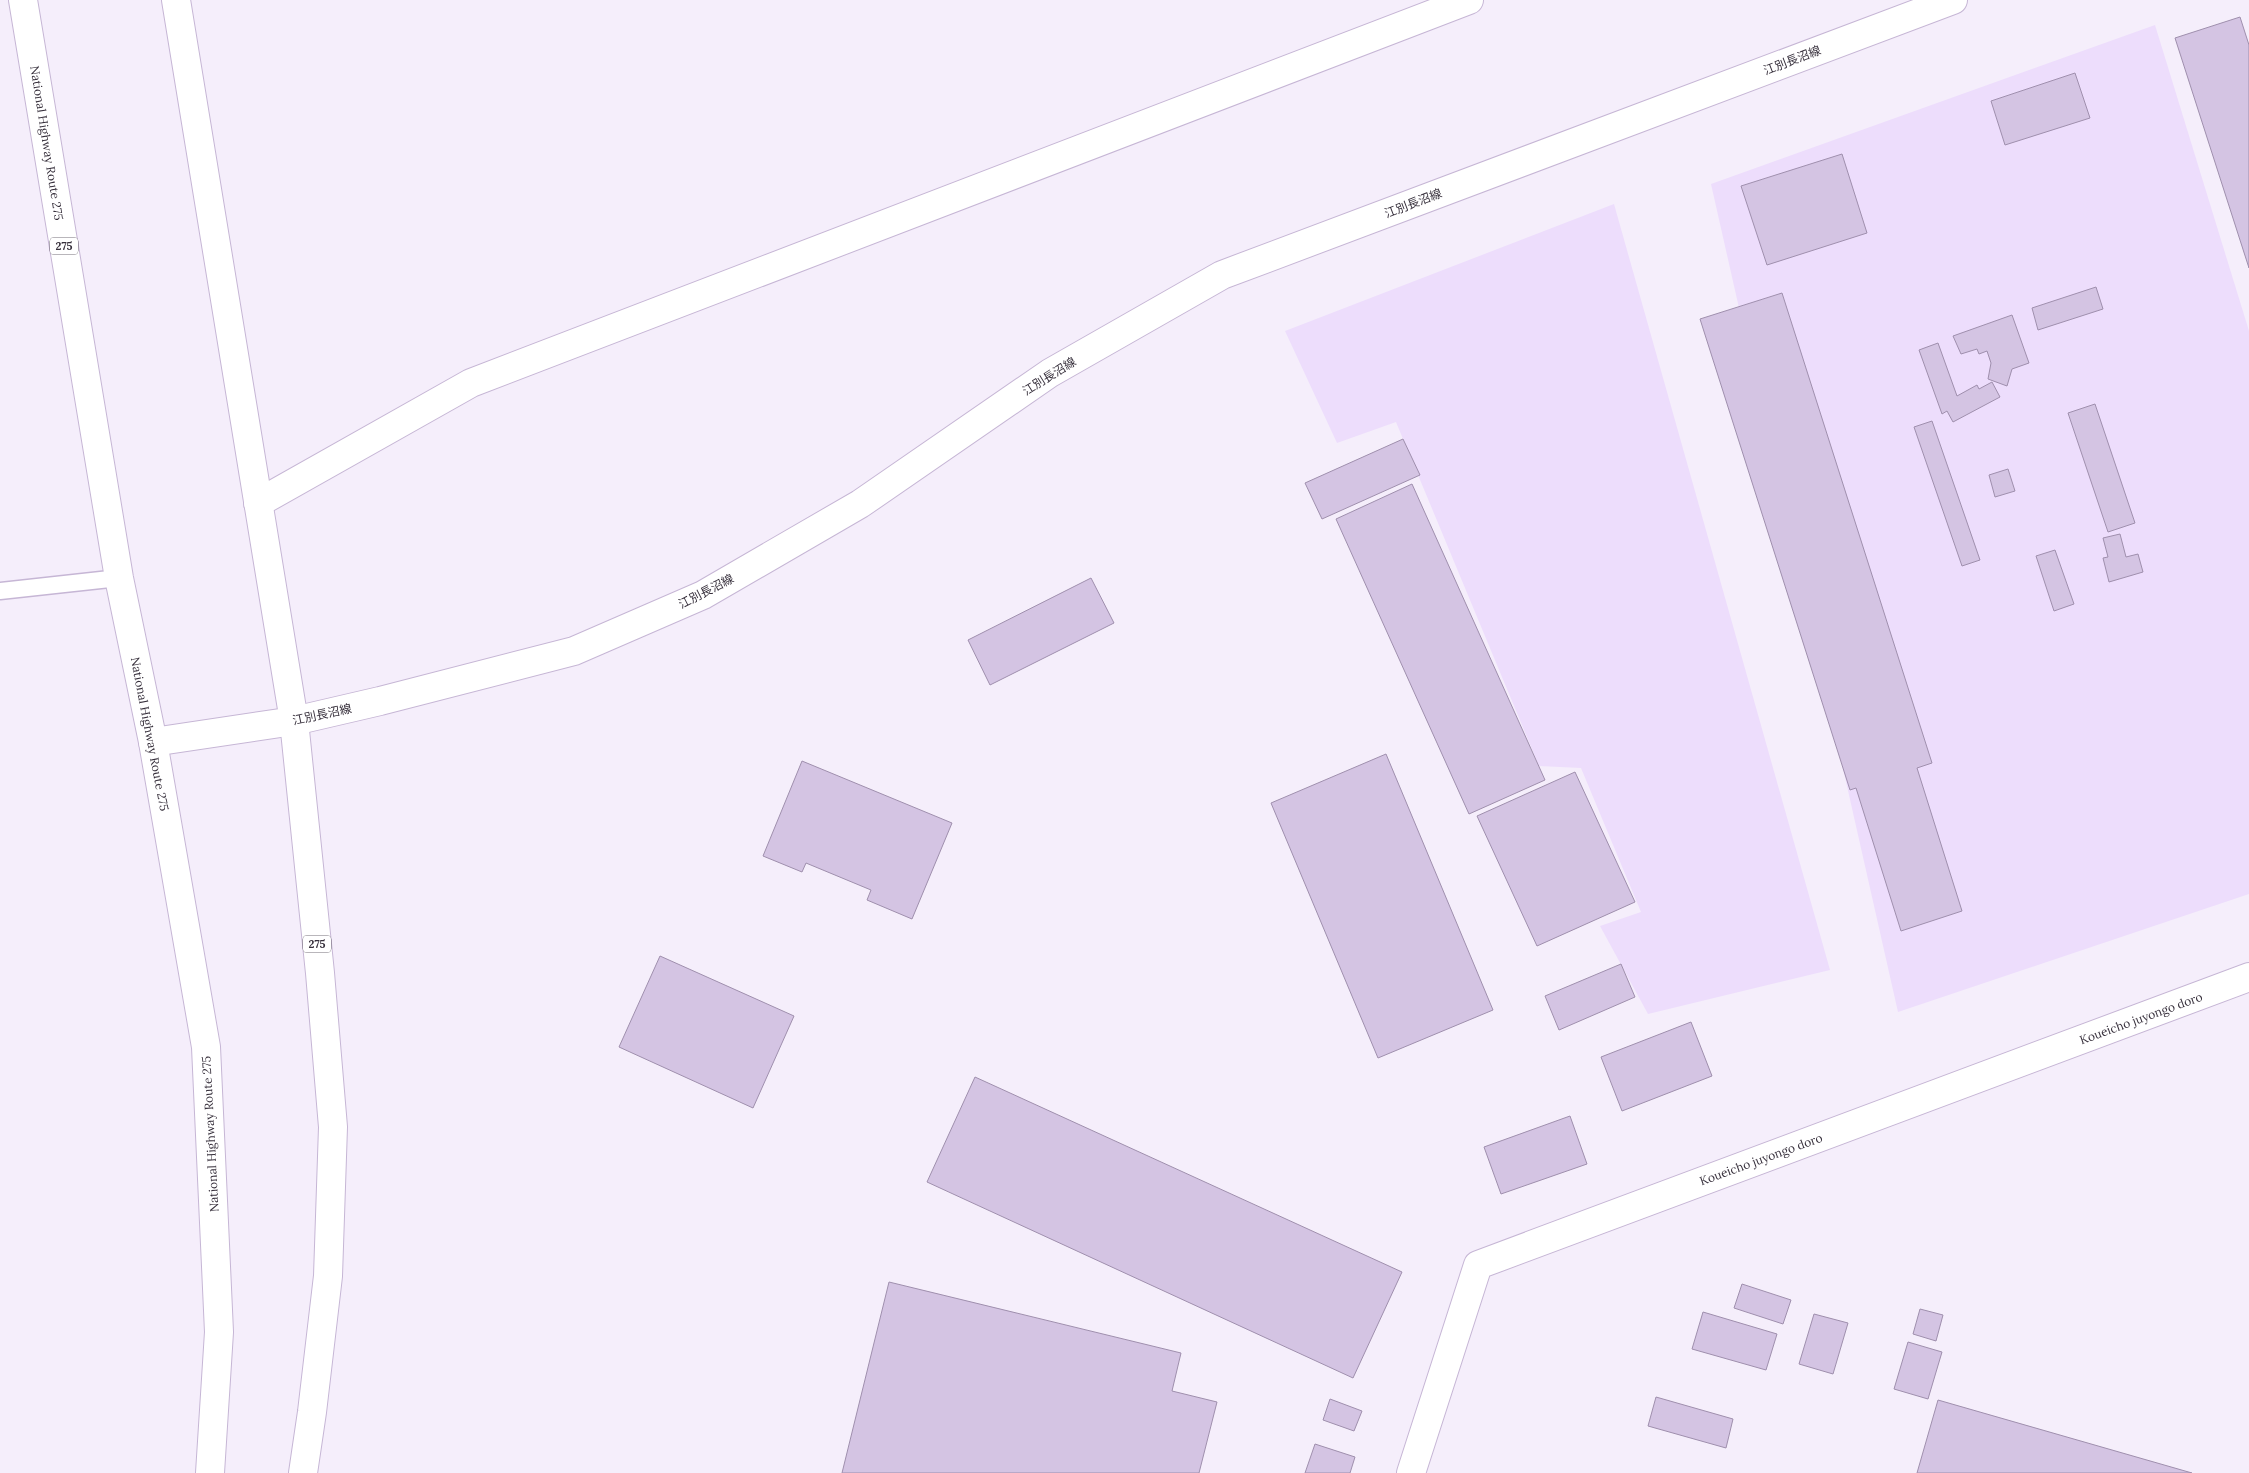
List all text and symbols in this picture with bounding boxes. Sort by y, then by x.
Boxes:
street label: 江別長沼線 [1761,42,1823,78]
street label: National Highway Route 275 [27,65,67,221]
street label: 江別長沼線 [1382,185,1444,221]
road number: 275 [50,238,78,255]
street label: 江別長沼線 [1020,354,1078,398]
street label: 江別長沼線 [676,571,736,611]
street label: National Highway Route 275 [128,656,172,812]
street label: 江別長沼線 [291,700,353,728]
road number: 275 [303,936,331,952]
street label: Koueicho juyongo doro [2078,989,2204,1047]
street label: National Highway Route 275 [198,1056,222,1212]
street label: Koueicho juyongo doro [1698,1130,1824,1188]

